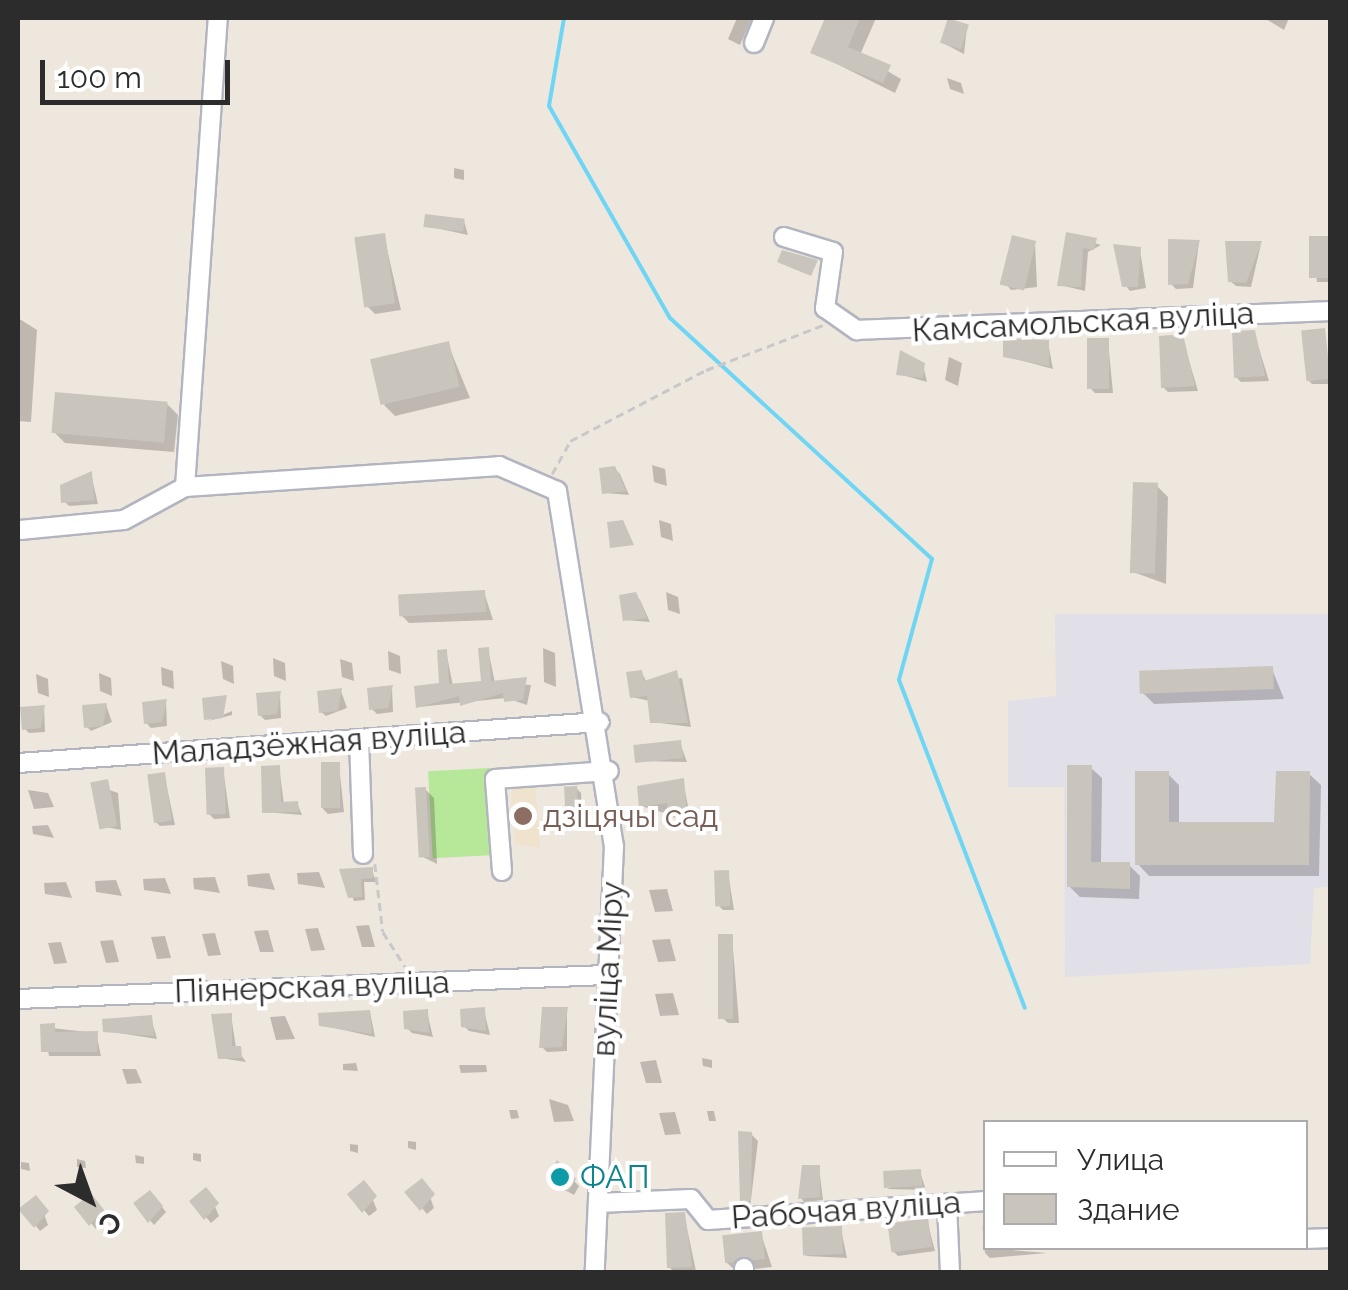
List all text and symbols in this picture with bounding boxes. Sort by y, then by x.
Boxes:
scale bar [45,40,235,102]
text: 100 m [57,60,142,95]
street label: Камсамольская вуліца [911,294,1255,350]
street label: Маладзёжная вуліца [151,713,467,773]
place label: дзіцячы сад [543,797,718,835]
marker: дзіцячы сад [512,805,534,827]
street label: вуліца Міру [584,880,632,1058]
street label: Піянерская вуліца [174,963,450,1011]
legend [983,1120,1308,1250]
text: Улица [1077,1142,1164,1177]
north arrow [40,1150,140,1250]
place label: ФАП [580,1158,650,1196]
marker: ФАП [549,1166,571,1188]
street label: Рабочая вуліца [730,1183,962,1237]
text: Здание [1077,1192,1180,1227]
text: С [92,1204,128,1242]

